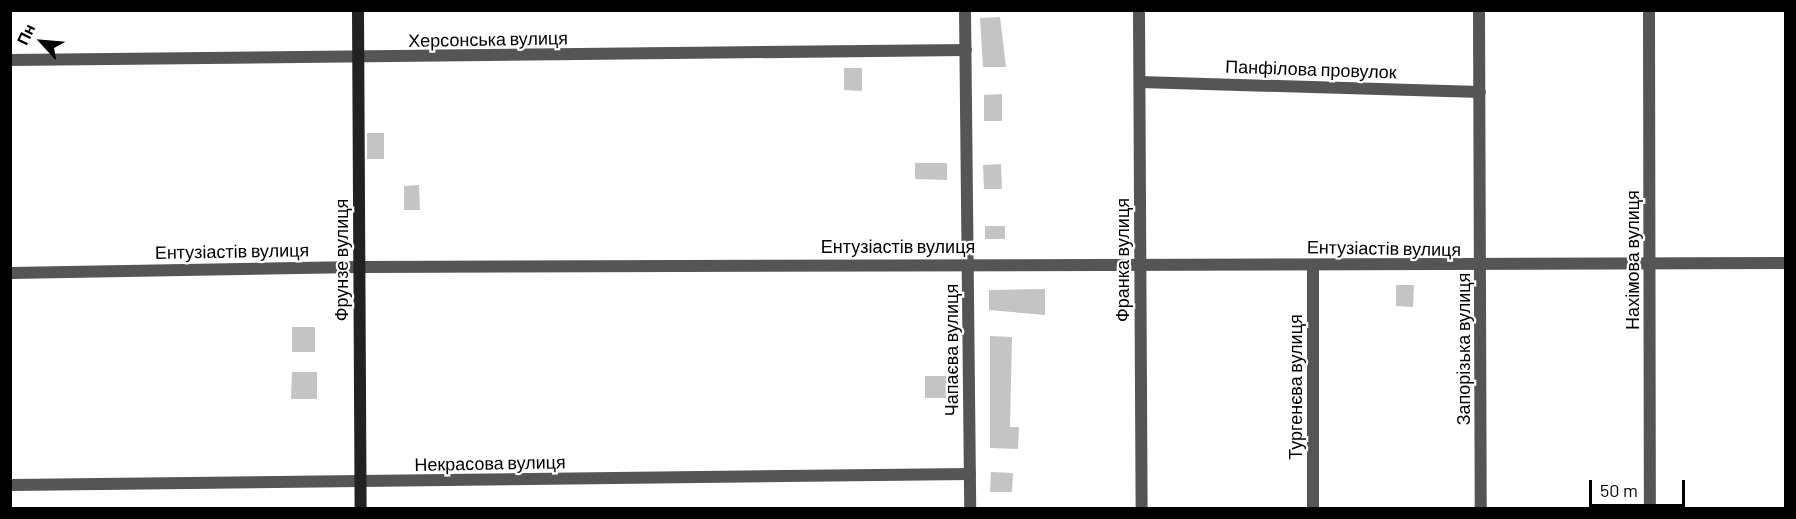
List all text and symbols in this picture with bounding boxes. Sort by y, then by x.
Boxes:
north arrow [12,12,72,72]
text: Пн [12,20,39,48]
street label: Херсонська вулиця [408,27,568,51]
street label: Панфілова провулок [1225,55,1397,83]
street label: Нахімова вулиця [1621,190,1643,330]
street label: Франка вулиця [1111,198,1133,322]
street label: Фрунзе вулиця [330,199,352,321]
street label: Ентузіастів вулиця [821,235,975,257]
street label: Ентузіастів вулиця [1307,236,1461,260]
street label: Ентузіастів вулиця [155,239,309,263]
street label: Запорізька вулиця [1452,273,1474,425]
street label: Чапаєва вулиця [940,284,962,416]
street label: Тургенєва вулиця [1284,314,1306,460]
street label: Некрасова вулиця [414,451,566,475]
scale bar [1592,468,1688,506]
text: 50 m [1600,479,1638,501]

